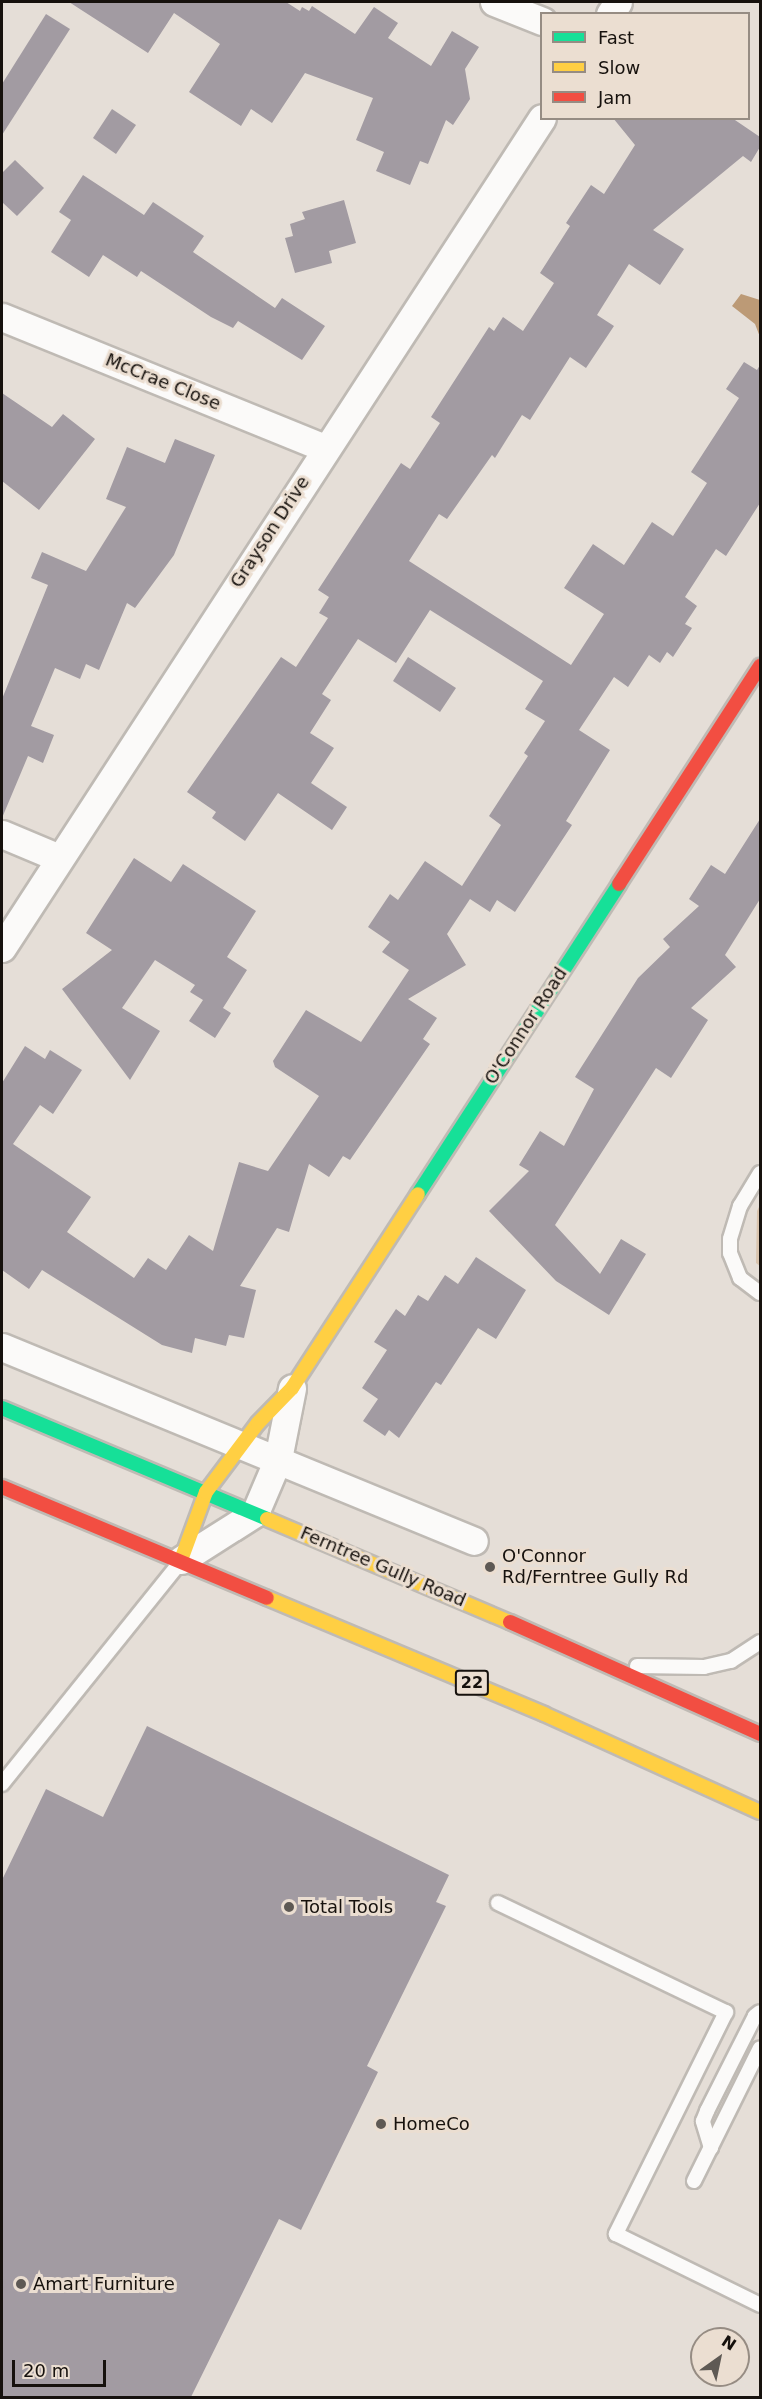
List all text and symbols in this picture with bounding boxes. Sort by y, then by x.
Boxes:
legend [540,12,750,120]
text: Fast [598,27,634,48]
text: Slow [598,57,640,78]
text: Jam [598,87,632,108]
street label: McCrae Close [102,349,224,415]
street label: Grayson Drive [226,472,314,592]
street label: O'Connor Road [480,964,572,1088]
street label: Ferntree Gully Road [297,1522,469,1612]
place label: O'Connor Rd/Ferntree Gully Rd [502,1546,689,1588]
marker: O'Connor Rd/Ferntree Gully Rd [483,1560,497,1574]
road number: 22 [454,1670,490,1696]
place label: Total Tools [301,1896,393,1918]
marker: Total Tools [282,1900,296,1914]
place label: HomeCo [393,2113,470,2135]
marker: HomeCo [374,2117,388,2131]
place label: Amart Furniture [33,2273,175,2295]
marker: Amart Furniture [14,2277,28,2291]
north arrow [690,2327,750,2387]
text: N [718,2332,740,2355]
scale bar [15,2348,110,2386]
text: 20 m [23,2360,69,2381]

